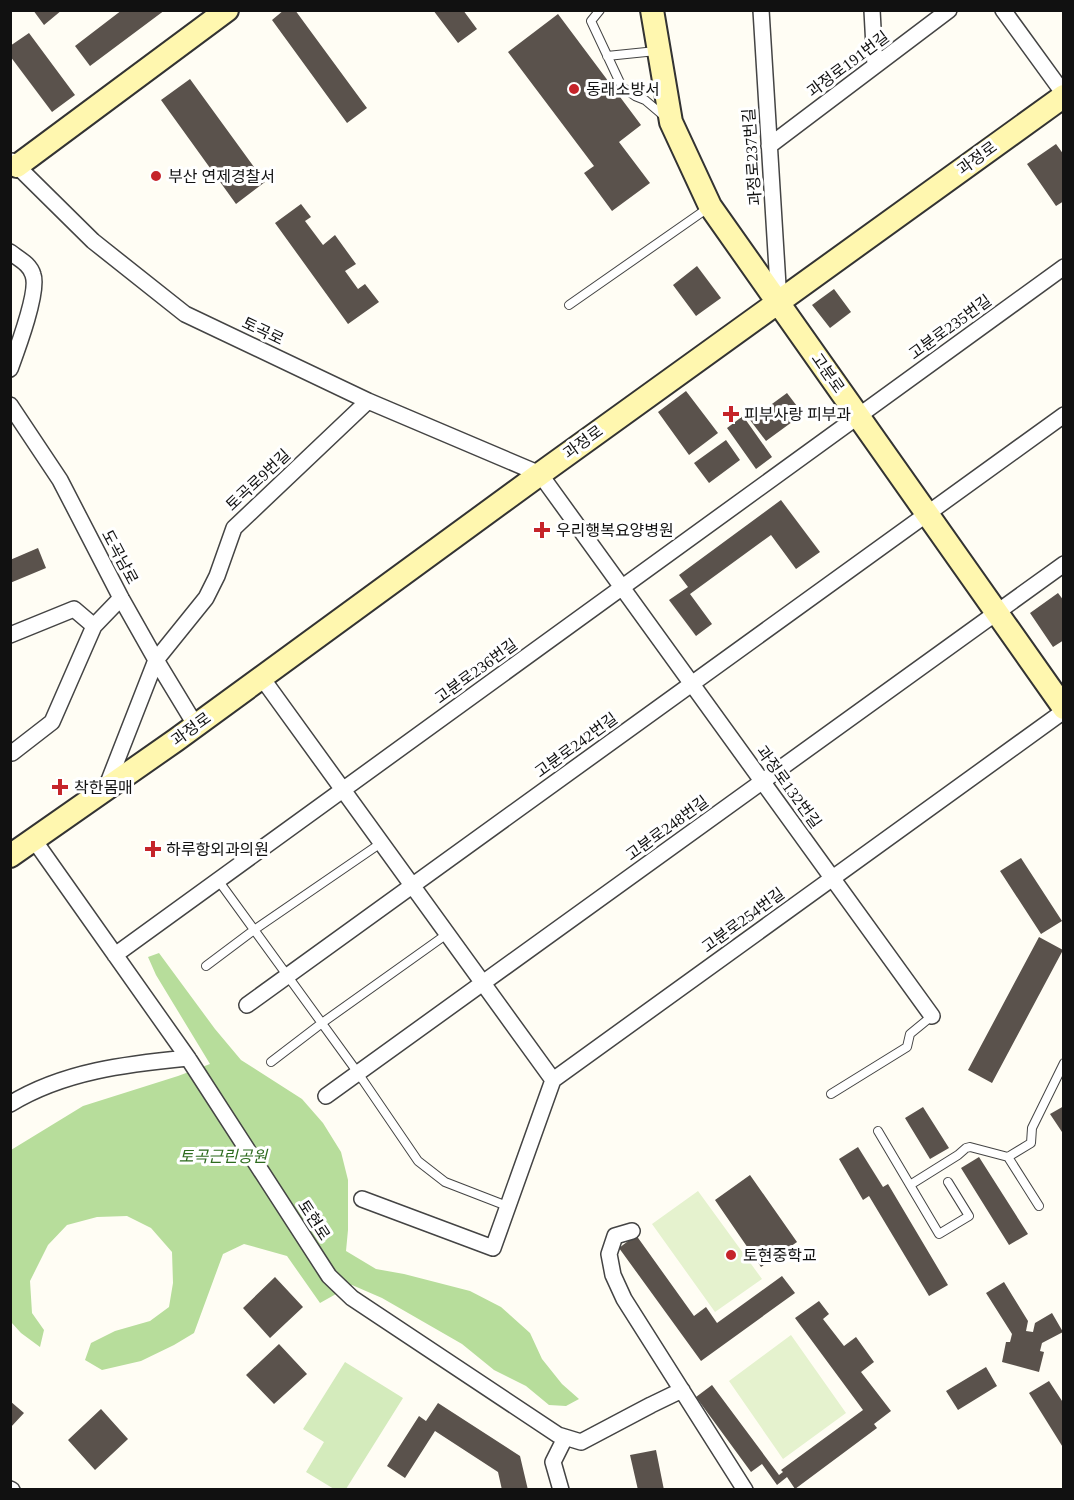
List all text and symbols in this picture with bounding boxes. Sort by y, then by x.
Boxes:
street label: 과정로191번길 [804,28,892,100]
place label: 동래소방서 [586,81,660,98]
marker: 동래소방서 [567,82,581,96]
street label: 과정로237번길 [740,108,764,206]
street label: 과정로 [954,138,1000,178]
place label: 부산 연제경찰서 [168,168,275,185]
marker: 부산 연제경찰서 [149,169,163,183]
street label: 고분로235번길 [906,291,994,363]
street label: 토곡로 [239,314,287,348]
street label: 고분로 [808,350,848,396]
marker: 피부사랑 피부과 [722,405,740,423]
place label: 피부사랑 피부과 [744,406,851,423]
street label: 과정로 [560,422,606,462]
street label: 토곡로9번길 [222,446,294,514]
marker: 우리행복요양병원 [533,521,551,539]
place label: 우리행복요양병원 [556,522,674,539]
street label: 도곡남로 [99,527,141,587]
street label: 고분로236번길 [432,635,520,707]
street label: 과정로 [168,709,214,749]
street label: 고분로242번길 [532,709,620,781]
street label: 과정로132번길 [753,743,825,831]
marker: 착한몸매 [51,778,69,796]
place label: 착한몸매 [74,779,133,796]
street label: 고분로248번길 [623,792,711,864]
marker: 하루항외과의원 [144,840,162,858]
place label: 하루항외과의원 [166,841,269,858]
street label: 고분로254번길 [699,884,787,956]
park label: 토곡근린공원 [179,1148,268,1165]
street label: 토현로 [295,1197,333,1243]
place label: 토현중학교 [743,1247,817,1264]
marker: 토현중학교 [724,1248,738,1262]

